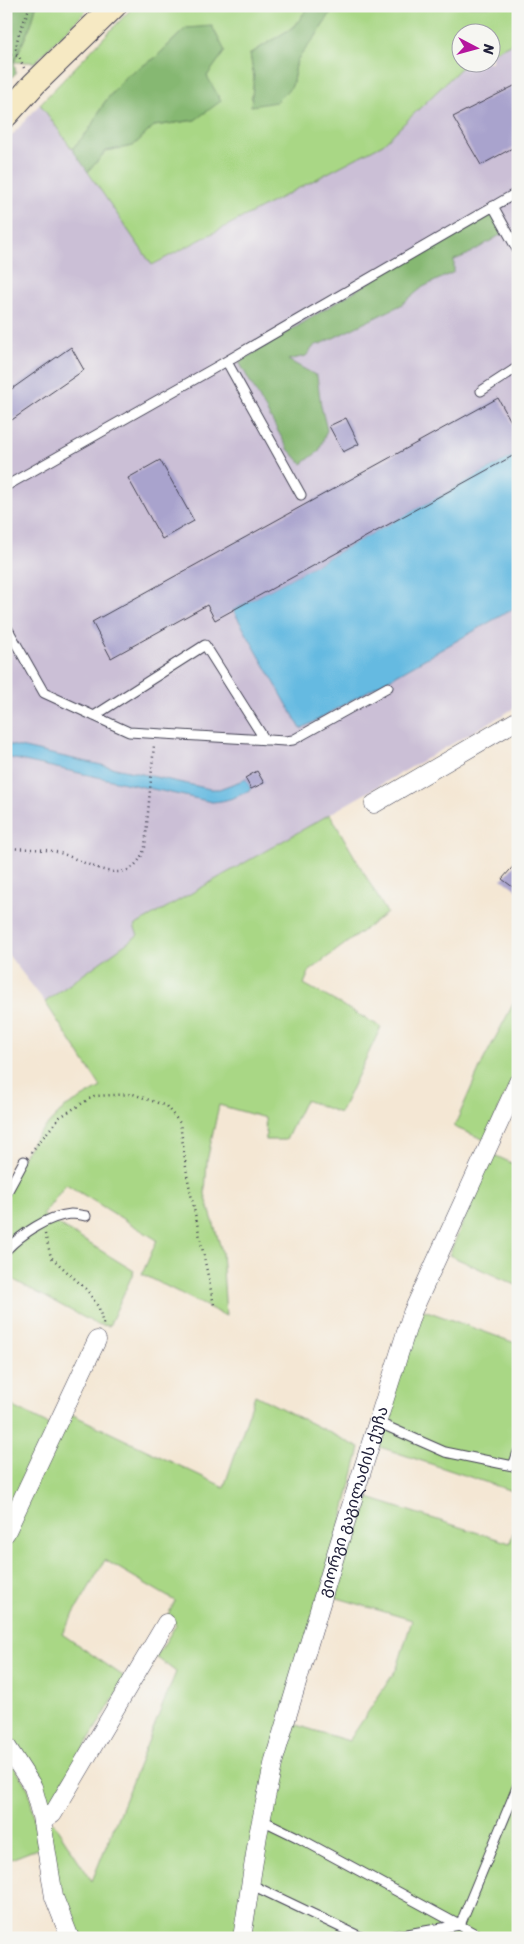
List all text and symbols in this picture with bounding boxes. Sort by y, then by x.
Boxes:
north arrow [452,22,502,72]
text: N [475,42,501,56]
street label: გიორგი გაგილაძის ქუჩა [310,1402,397,1601]

